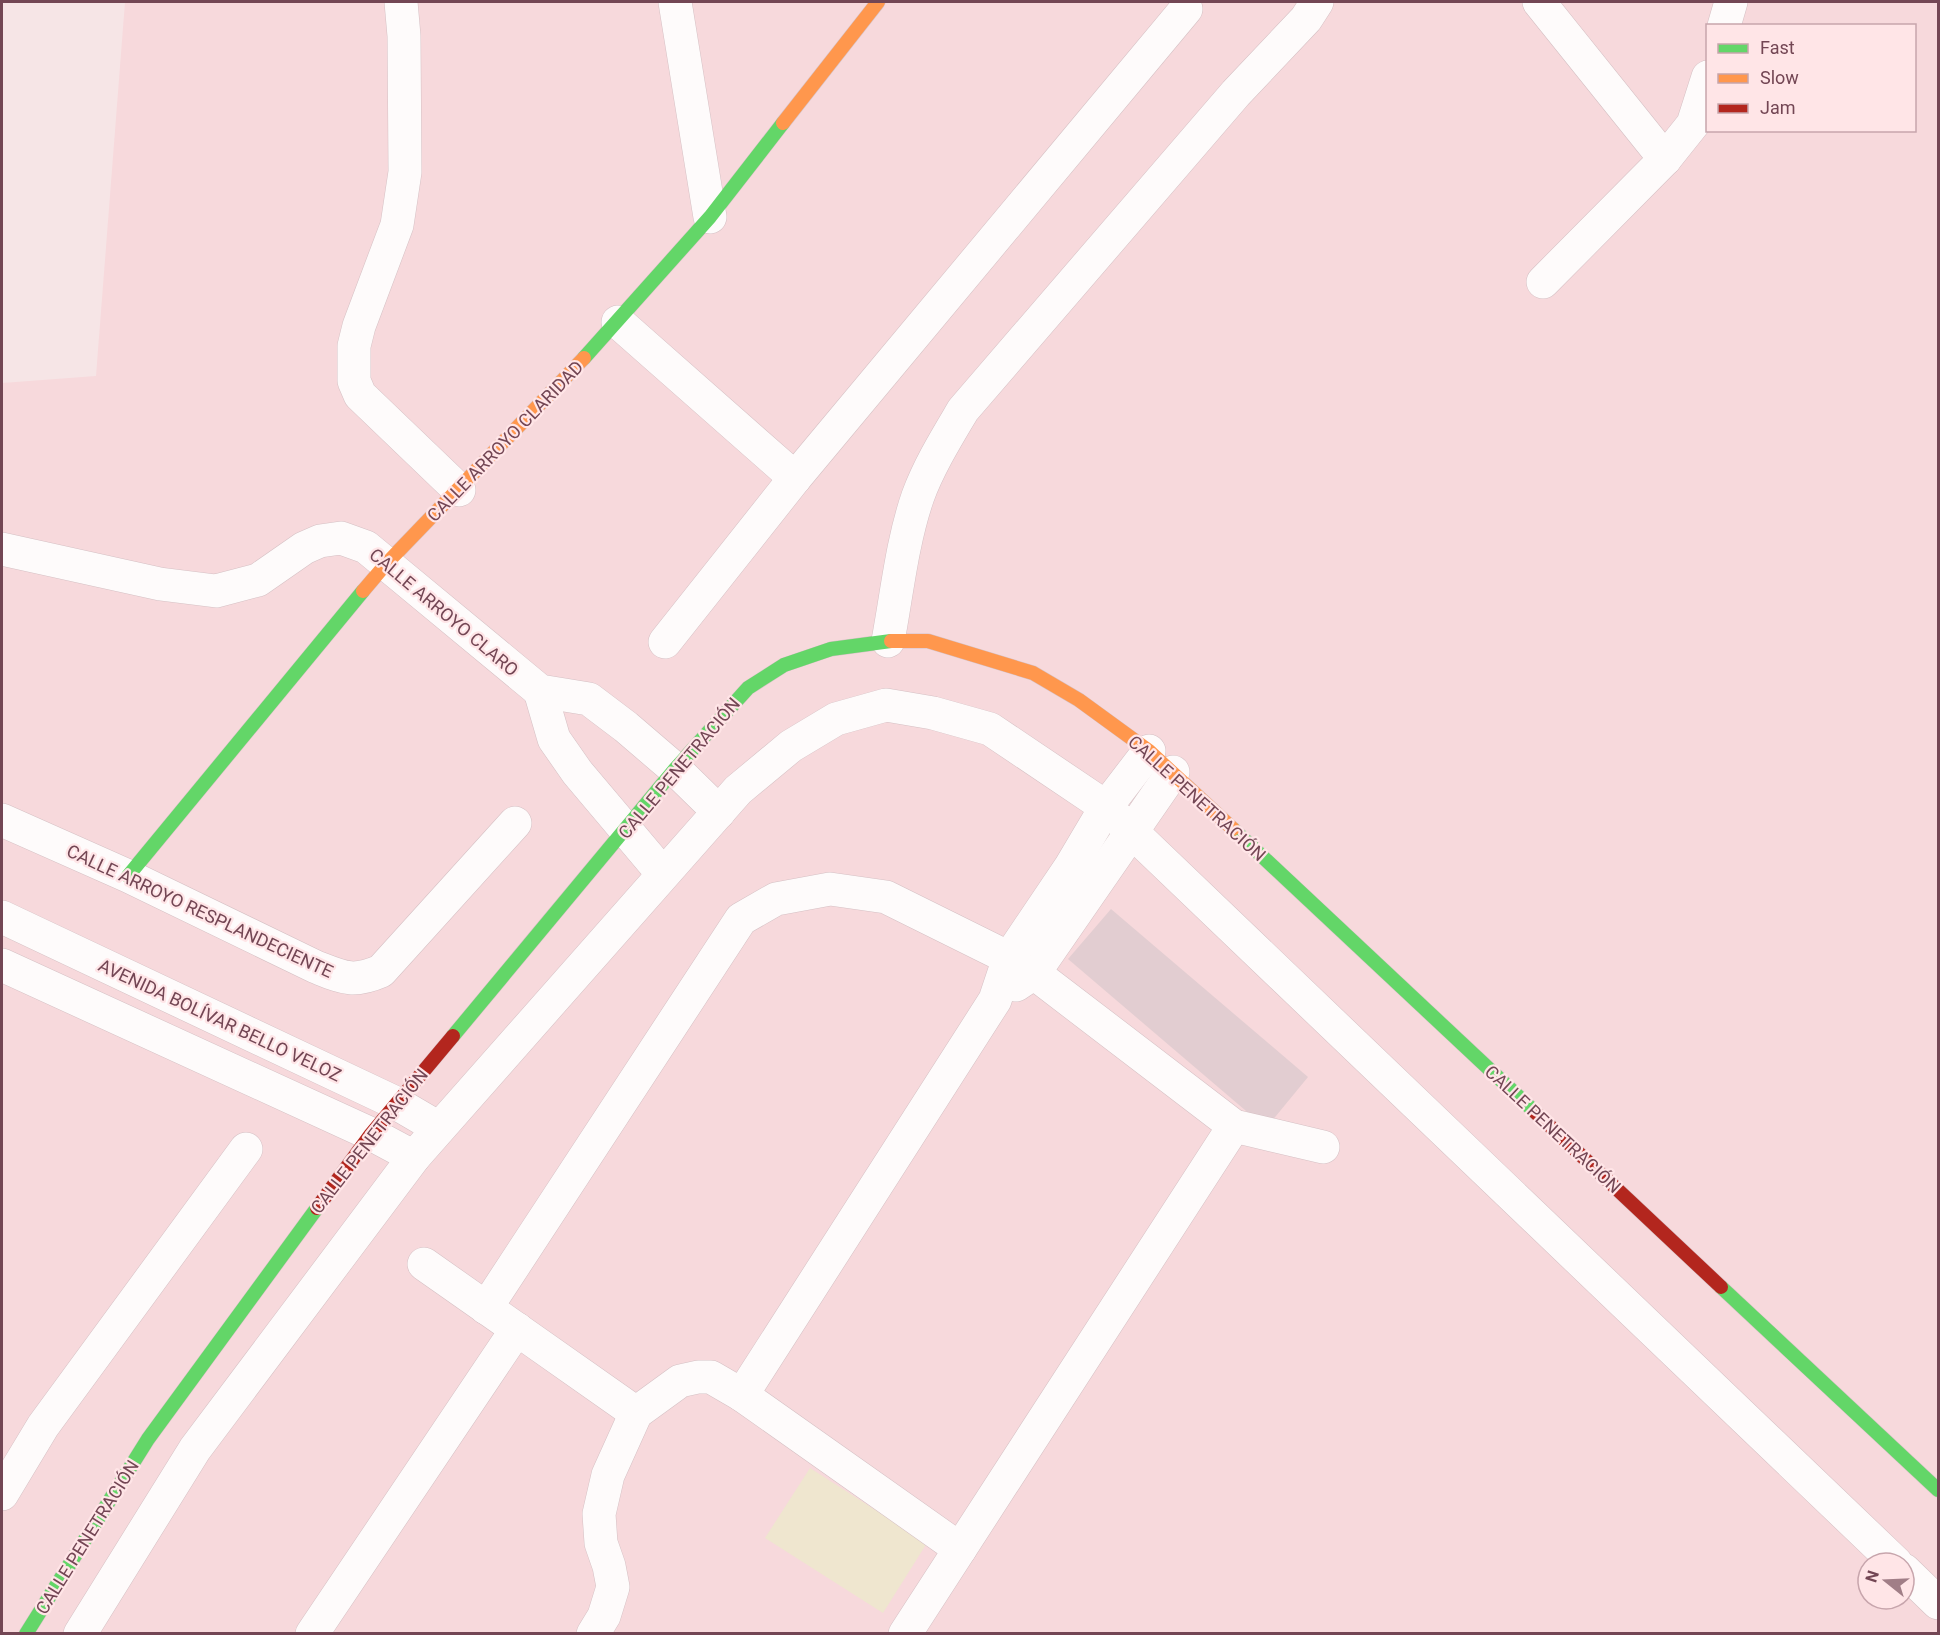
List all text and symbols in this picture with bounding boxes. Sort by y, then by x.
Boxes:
legend [1706,24,1916,132]
text: Fast [1760,37,1795,58]
text: Slow [1760,67,1799,88]
text: Jam [1760,97,1796,118]
street label: CALLE ARROYO CLARIDAD [423,356,587,526]
street label: CALLE ARROYO CLARO [365,544,523,680]
street label: CALLE PENETRACIÓN [614,693,744,843]
street label: CALLE PENETRACIÓN [1124,731,1270,865]
street label: CALLE ARROYO RESPLANDECIENTE [64,840,336,982]
street label: AVENIDA BOLÍVAR BELLO VELOZ [95,954,345,1086]
street label: CALLE PENETRACIÓN [1481,1061,1625,1197]
street label: CALLE PENETRACIÓN [306,1065,432,1217]
street label: CALLE PENETRACIÓN [31,1456,143,1618]
north arrow [1856,1551,1916,1611]
text: N [1861,1568,1883,1585]

